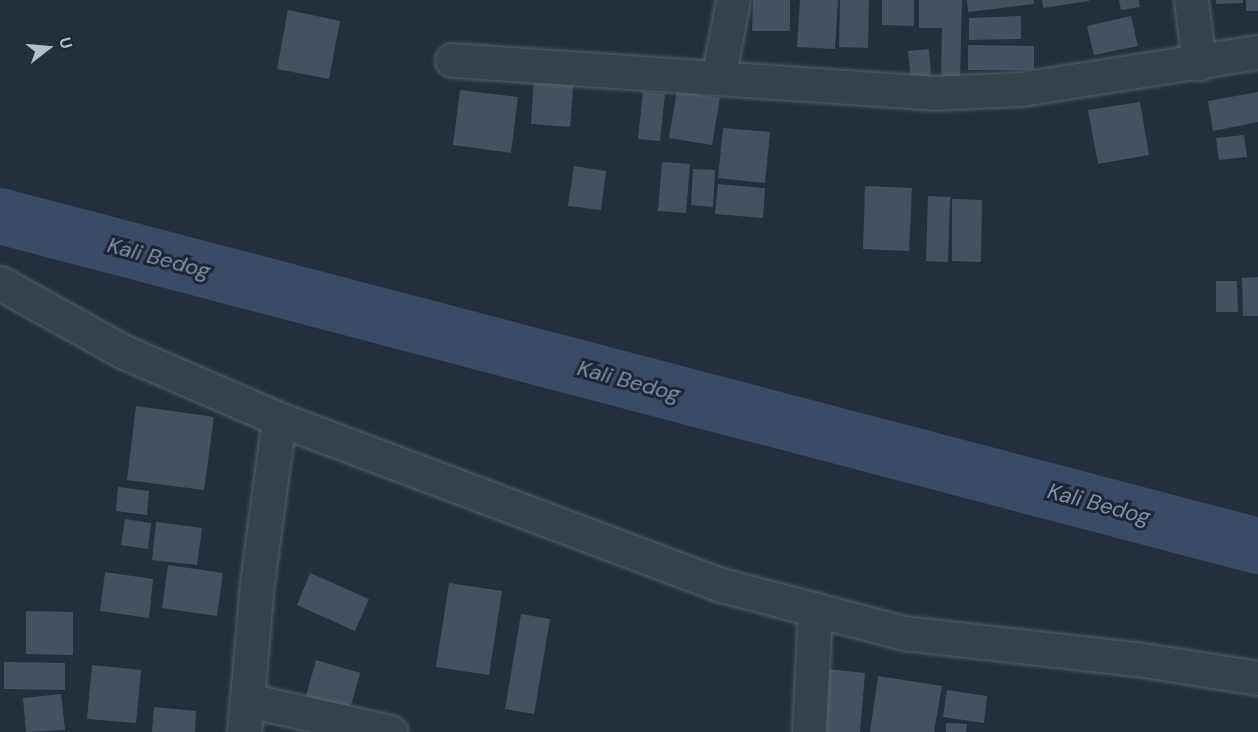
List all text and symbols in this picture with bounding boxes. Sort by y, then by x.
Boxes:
north arrow [18,18,78,78]
text: U [54,35,77,51]
water label: Kali Bedog [105,232,213,284]
water label: Kali Bedog [575,355,683,407]
water label: Kali Bedog [1045,478,1153,530]

